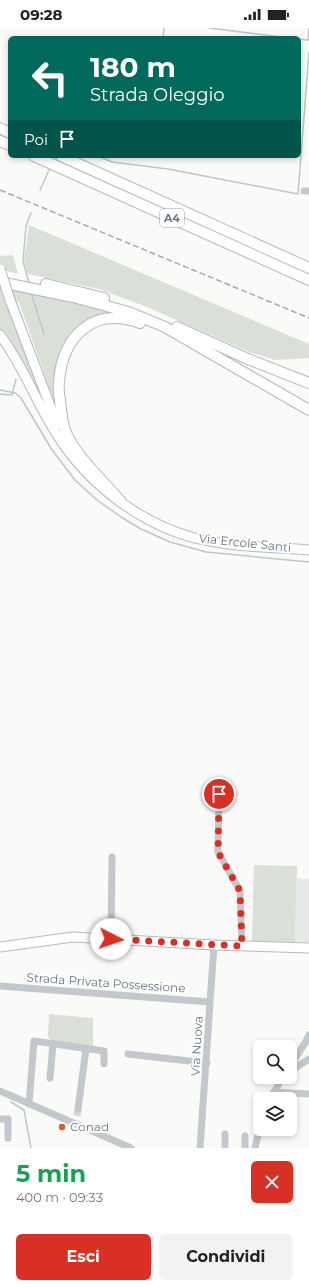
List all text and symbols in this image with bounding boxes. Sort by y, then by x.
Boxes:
text: 09:28 [20,5,62,24]
text: 180 m [90,50,176,84]
icon: left [24,52,76,104]
text: Strada Oleggio [90,84,225,106]
icon: arrive [56,128,78,150]
text: Poi [24,130,48,149]
road number: A4 [160,209,184,227]
street label: Via Ercole Santi [198,530,292,555]
pin [202,777,236,811]
icon: arrive [208,783,230,805]
position arrow [90,918,132,960]
street label: Strada Privata Possessione [26,969,186,996]
street label: Via Nuova [187,1016,206,1076]
map controls [253,1040,297,1136]
button: search [253,1040,297,1084]
button: layers [253,1092,297,1136]
place label: Conad [70,1119,109,1134]
marker: Conad [57,1122,67,1132]
text: 5 min [16,1159,86,1188]
button: close [251,1161,293,1203]
text: 400 m · 09:33 [16,1189,103,1205]
button: Esci [16,1234,151,1280]
button: Condividi [159,1234,293,1280]

